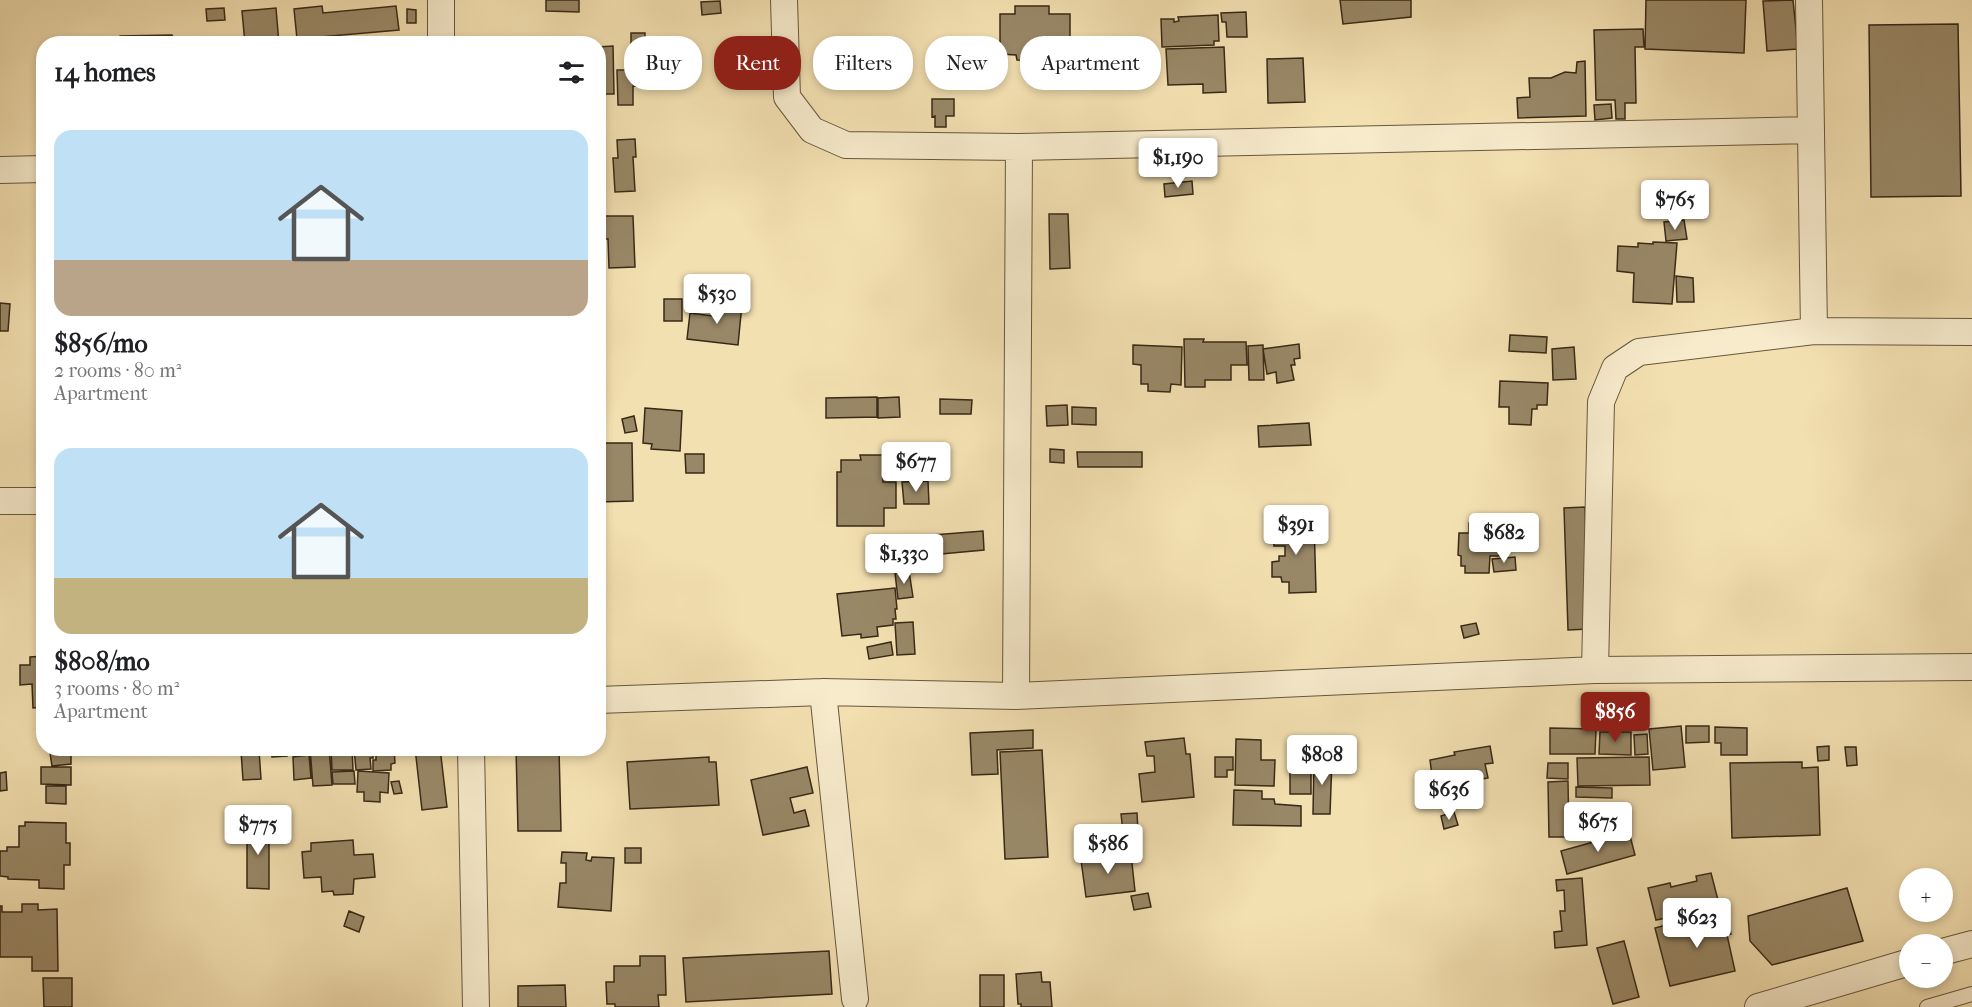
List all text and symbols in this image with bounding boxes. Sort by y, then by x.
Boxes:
chip: Buy [624,36,702,90]
chip: Rent [714,36,801,90]
chip: Filters [813,36,913,90]
chip: New [925,36,1008,90]
chip: Apartment [1020,36,1161,90]
icon: filters [555,56,588,89]
text: 14 homes [54,57,156,88]
pin: $1,190 [1129,138,1227,189]
text: $1,190 [1153,146,1203,169]
icon: home [267,169,375,277]
pin: $765 [1639,180,1711,231]
text: $765 [1655,188,1695,211]
pin: $530 [681,274,753,325]
text: $530 [698,282,736,305]
text: $856/mo [54,328,148,359]
text: 2 rooms · 80 m² [54,359,181,382]
text: Apartment [54,382,148,405]
pin: $677 [880,442,952,493]
text: $677 [896,450,937,473]
icon: home [267,487,375,595]
pin: $391 [1260,505,1332,556]
text: $391 [1278,513,1314,536]
pin: $682 [1468,513,1540,564]
text: $682 [1483,521,1525,544]
pin: $1,330 [855,534,953,585]
text: $1,330 [879,542,929,565]
text: $808/mo [54,646,150,677]
text: 3 rooms · 80 m² [54,677,179,700]
pin: $856 [1579,692,1651,743]
text: Apartment [54,700,148,723]
text: $856 [1595,700,1635,723]
pin: $808 [1286,735,1358,786]
text: $808 [1301,743,1343,766]
pin: $636 [1413,770,1485,821]
text: $636 [1429,778,1469,801]
pin: $675 [1562,802,1634,853]
pin: $775 [222,805,294,856]
text: $675 [1578,810,1618,833]
text: $775 [239,813,277,836]
pin: $586 [1072,824,1144,875]
text: $586 [1088,832,1128,855]
map controls [1899,868,1953,988]
button: + [1899,868,1953,922]
pin: $623 [1661,898,1733,949]
text: $623 [1677,906,1717,929]
button: − [1899,934,1953,988]

